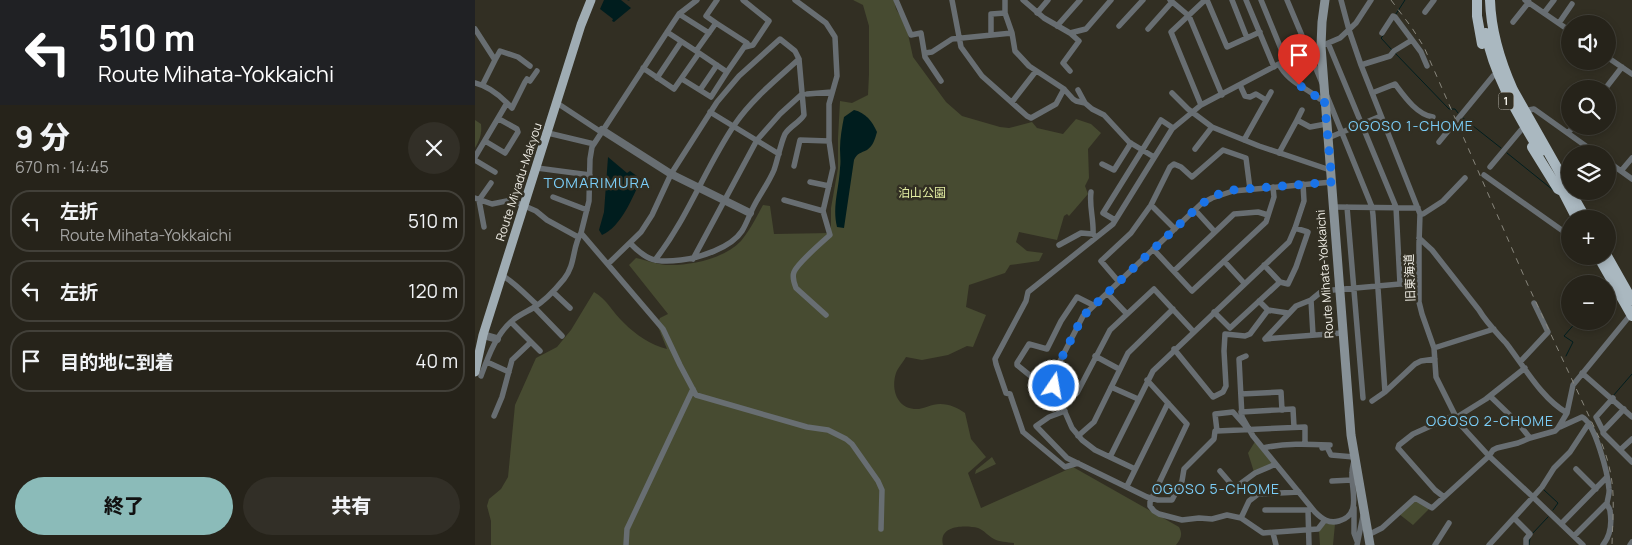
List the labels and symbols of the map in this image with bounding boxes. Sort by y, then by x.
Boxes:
pin [1278,34,1320,85]
road number: 1 [1499,92,1513,110]
district label: OGOSO 1-CHOME [1348,116,1474,135]
street label: Route Miyadu-Makyou [491,120,546,243]
district label: TOMARIMURA [544,172,650,193]
park label: 泊山公園 [898,184,946,201]
street label: Route Mihata-Yokkaichi [1312,209,1337,339]
street label: 旧東海道 [1400,254,1419,302]
position arrow [1027,359,1079,411]
district label: OGOSO 2-CHOME [1426,411,1554,430]
district label: OGOSO 5-CHOME [1152,479,1280,498]

